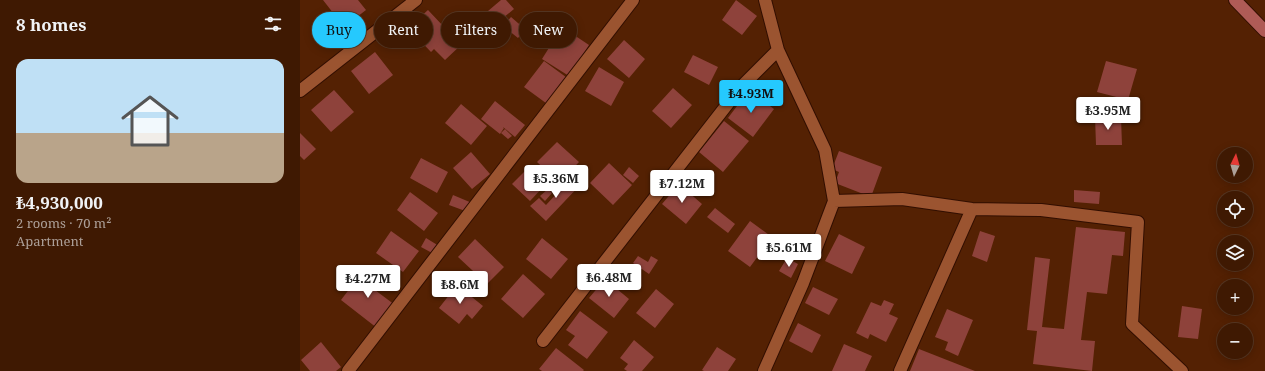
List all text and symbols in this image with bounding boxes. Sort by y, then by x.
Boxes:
chip: Buy [312,12,366,48]
chip: Rent [374,12,433,48]
chip: Filters [441,12,511,48]
chip: New [519,12,577,48]
text: 8 homes [16,13,86,36]
icon: filters [262,13,284,35]
pin: ₺4.93M [718,80,784,114]
text: ₺4.93M [728,84,774,102]
icon: home [114,85,186,157]
pin: ₺3.95M [1075,97,1141,131]
text: ₺3.95M [1085,101,1131,119]
north arrow [1217,147,1253,183]
map controls [1217,147,1253,359]
pin: ₺5.36M [523,165,589,199]
text: ₺5.36M [533,169,579,187]
pin: ₺7.12M [649,170,715,204]
text: ₺7.12M [659,174,705,192]
text: ₺4,930,000 [16,191,103,214]
button: locate [1217,191,1253,227]
text: 2 rooms · 70 m² [16,214,111,232]
text: Apartment [16,232,83,250]
pin: ₺5.61M [756,234,822,268]
button: layers [1217,235,1253,271]
text: ₺5.61M [766,238,812,256]
pin: ₺6.48M [576,264,642,298]
pin: ₺4.27M [335,265,401,299]
text: ₺6.48M [586,268,632,286]
text: ₺4.27M [345,269,391,287]
pin: ₺8.6M [432,271,488,305]
text: ₺8.6M [441,275,479,293]
button: + [1217,279,1253,315]
button: − [1217,323,1253,359]

